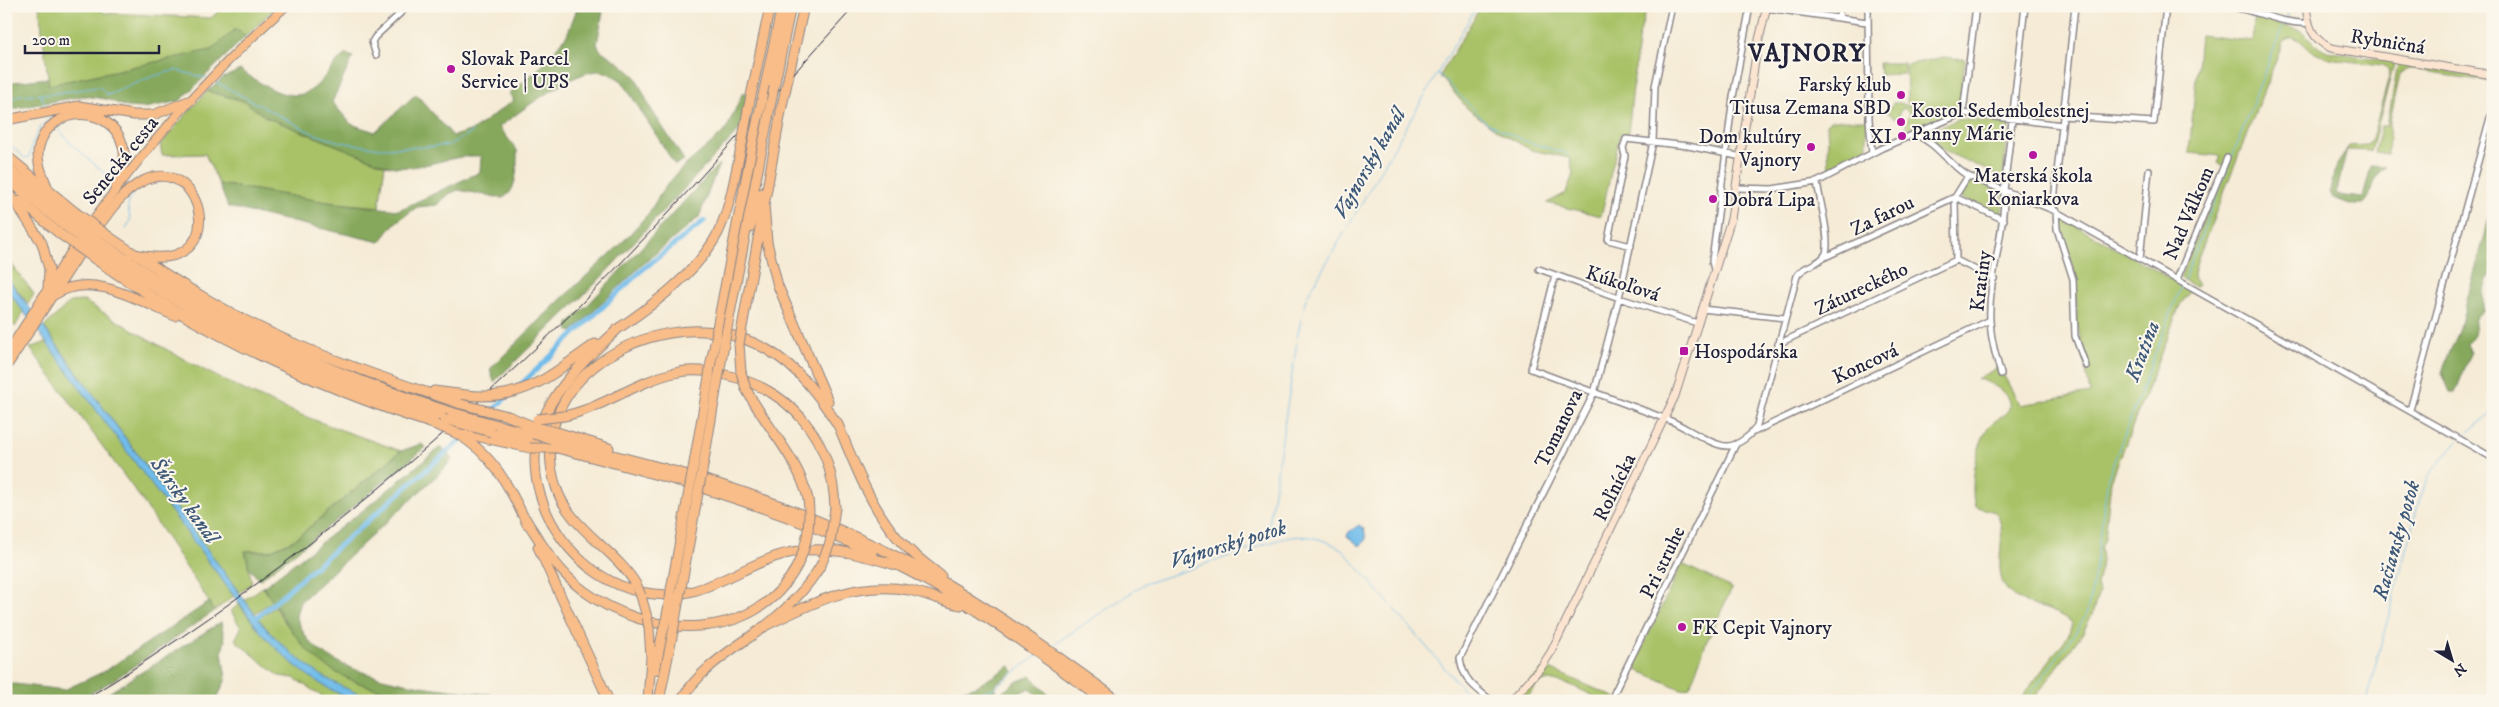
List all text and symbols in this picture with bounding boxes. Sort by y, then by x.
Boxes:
scale bar [25,22,159,54]
street label: Rybničná [2349,24,2427,61]
text: 200 m [32,31,70,50]
district label: VAJNORY [1747,38,1866,69]
place label: Slovak Parcel Service | UPS [461,47,569,95]
marker: Slovak Parcel Service | UPS [445,63,457,75]
place label: Farský klub Titusa Zemana SBD [1729,73,1891,121]
marker: Farský klub Titusa Zemana SBD [1895,89,1907,101]
place label: Kostol Sedembolestnej Panny Márie [1911,99,2089,147]
water label: Vajnorský kanál [1328,101,1413,224]
street label: Senecká cesta [78,111,165,210]
marker: Kostol Sedembolestnej Panny Márie [1895,116,1907,128]
place label: Dom kultúry Vajnory [1699,125,1802,173]
place label: XI [1869,125,1892,150]
marker: XI [1896,130,1908,142]
marker: Dom kultúry Vajnory [1805,141,1817,153]
marker: Materská škola Koniarkova [2027,149,2039,161]
street label: Nad Válkom [2159,163,2220,264]
place label: Materská škola Koniarkova [1974,164,2093,212]
place label: Dobrá Lipa [1723,188,1816,213]
street label: Za farou [1847,190,1918,242]
marker: Dobrá Lipa [1707,193,1719,205]
street label: Kratiny [1965,249,1998,313]
street label: Zátureckého [1811,257,1912,322]
street label: Kúkoľová [1582,261,1663,308]
water label: Kratina [2119,318,2166,386]
street label: Koncová [1829,338,1903,390]
place label: Hospodárska [1694,340,1798,365]
marker: Hospodárska [1678,345,1690,357]
street label: Tomanova [1530,385,1589,472]
street label: Roľnícka [1588,449,1643,526]
water label: Šúrsky kanál [143,451,227,551]
water label: Račiansky potok [2367,477,2427,604]
water label: Vajnorský potok [1167,515,1290,575]
street label: Pri struhe [1635,522,1692,603]
place label: FK Cepit Vajnory [1692,616,1832,641]
marker: FK Cepit Vajnory [1676,621,1688,633]
north arrow [2426,634,2476,684]
text: N [2449,659,2469,680]

